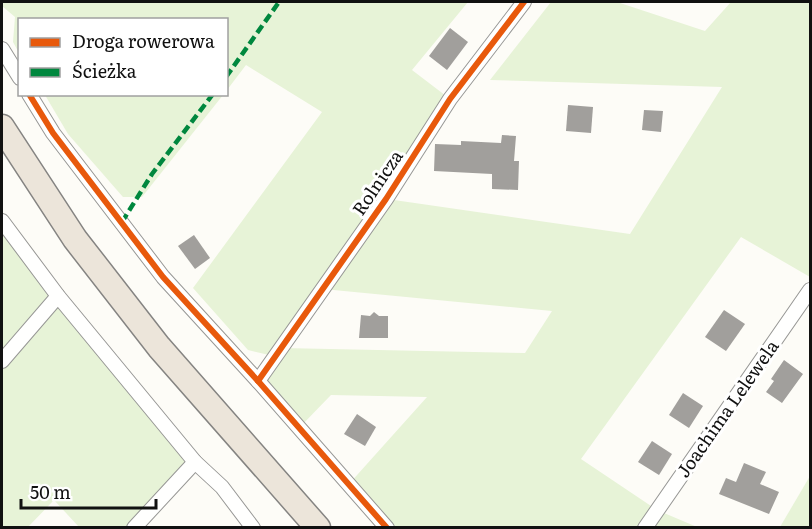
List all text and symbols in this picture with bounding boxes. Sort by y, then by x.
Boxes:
legend [18,18,228,96]
text: Droga rowerowa [72,27,215,54]
text: Ścieżka [72,57,137,84]
street label: Rolnicza [345,144,409,220]
street label: Joachima Lelewela [669,334,785,482]
scale bar [21,472,156,510]
text: 50 m [30,478,71,505]

